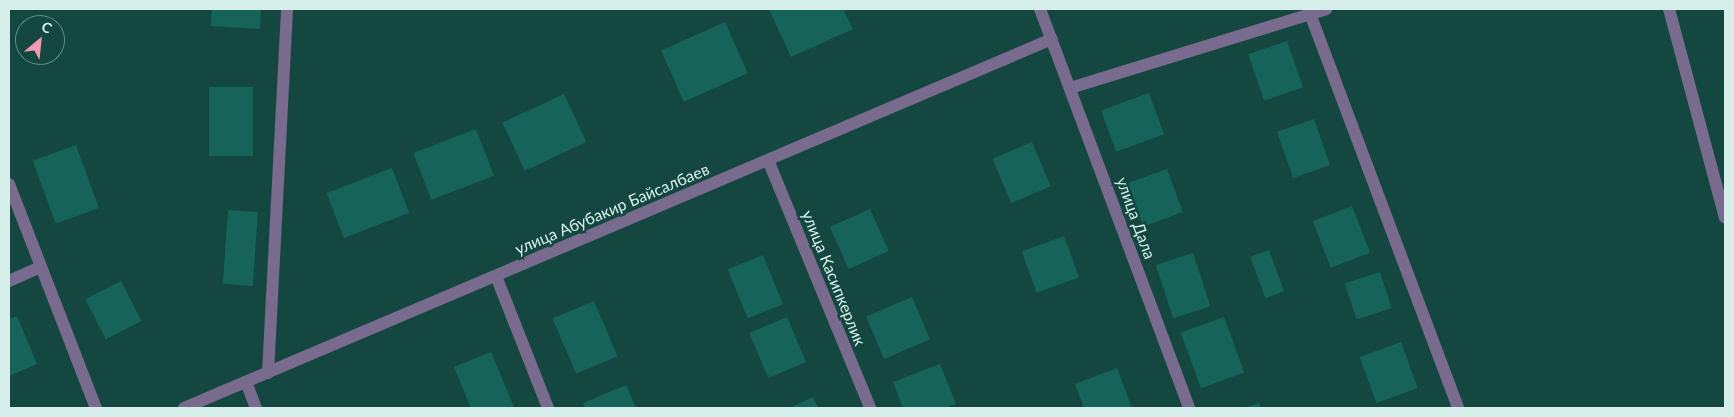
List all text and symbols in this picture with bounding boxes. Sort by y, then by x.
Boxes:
north arrow [15,15,65,65]
text: С [39,18,55,37]
street label: улица Абубакир Байсалбаев [512,159,712,259]
street label: улица Дала [1112,175,1160,261]
street label: улица Касипкерлик [798,208,870,348]

